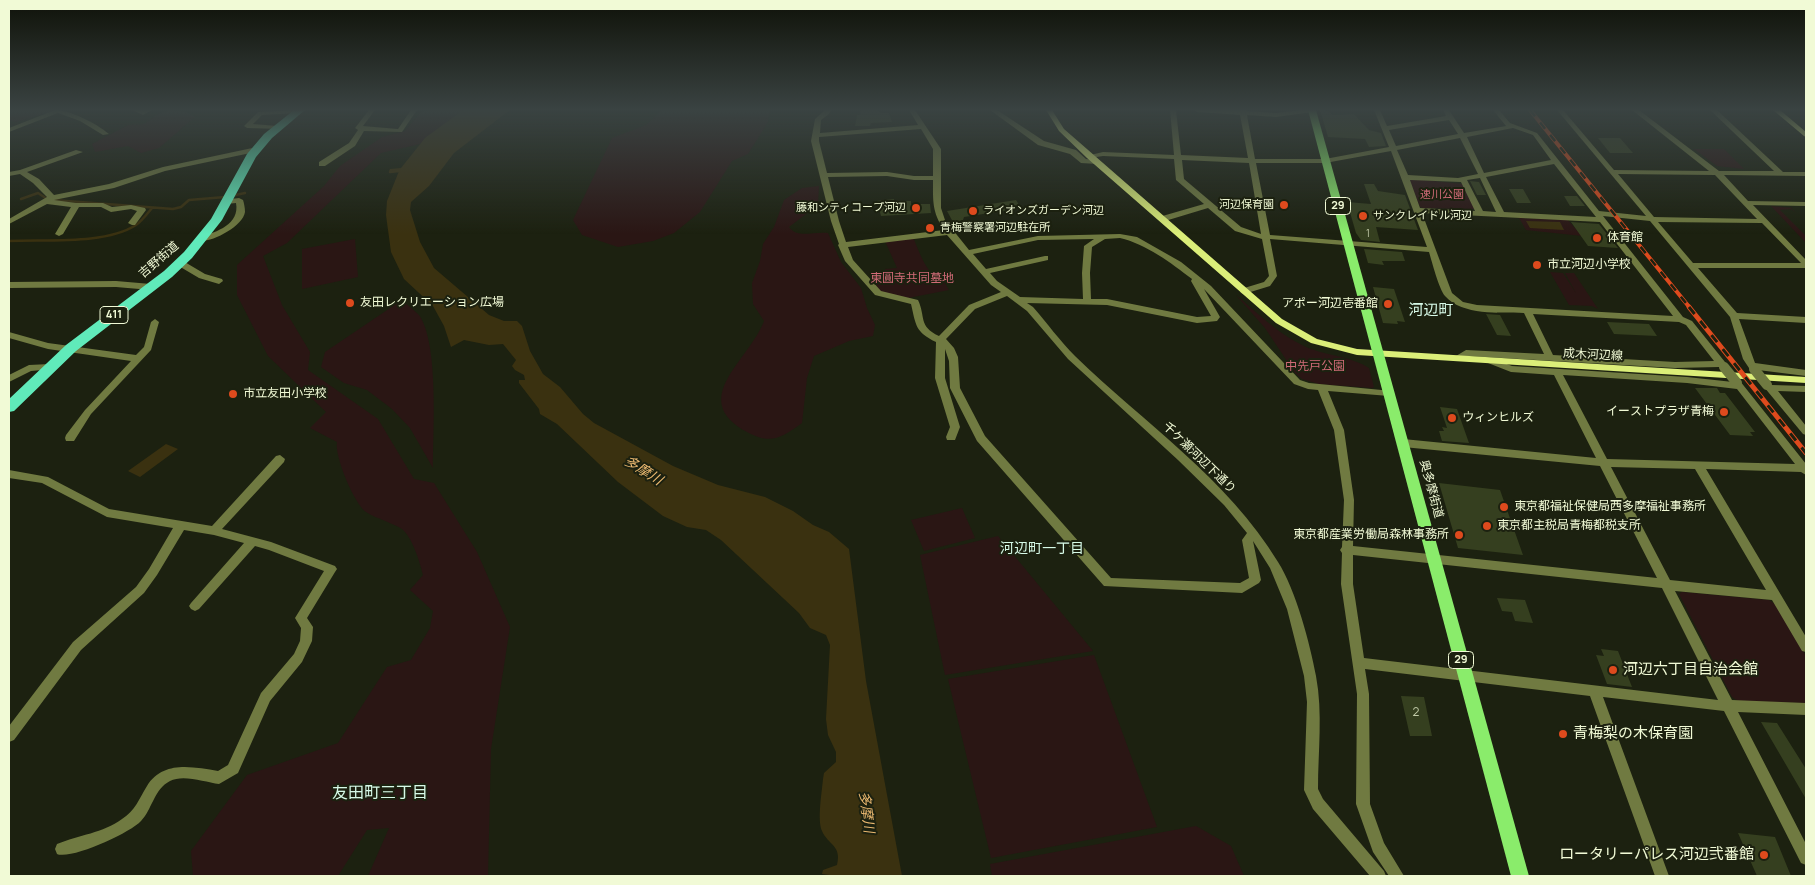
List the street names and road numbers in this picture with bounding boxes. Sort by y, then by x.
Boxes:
road number: 29 [1326,198,1350,215]
street label: 吉野街道 [136,239,182,281]
road number: 411 [100,306,128,324]
street label: 成木河辺線 [1563,346,1623,364]
street label: 千ケ瀬河辺下通り [1159,419,1239,497]
street label: 奥多摩街道 [1416,458,1446,520]
road number: 29 [1448,652,1474,668]

